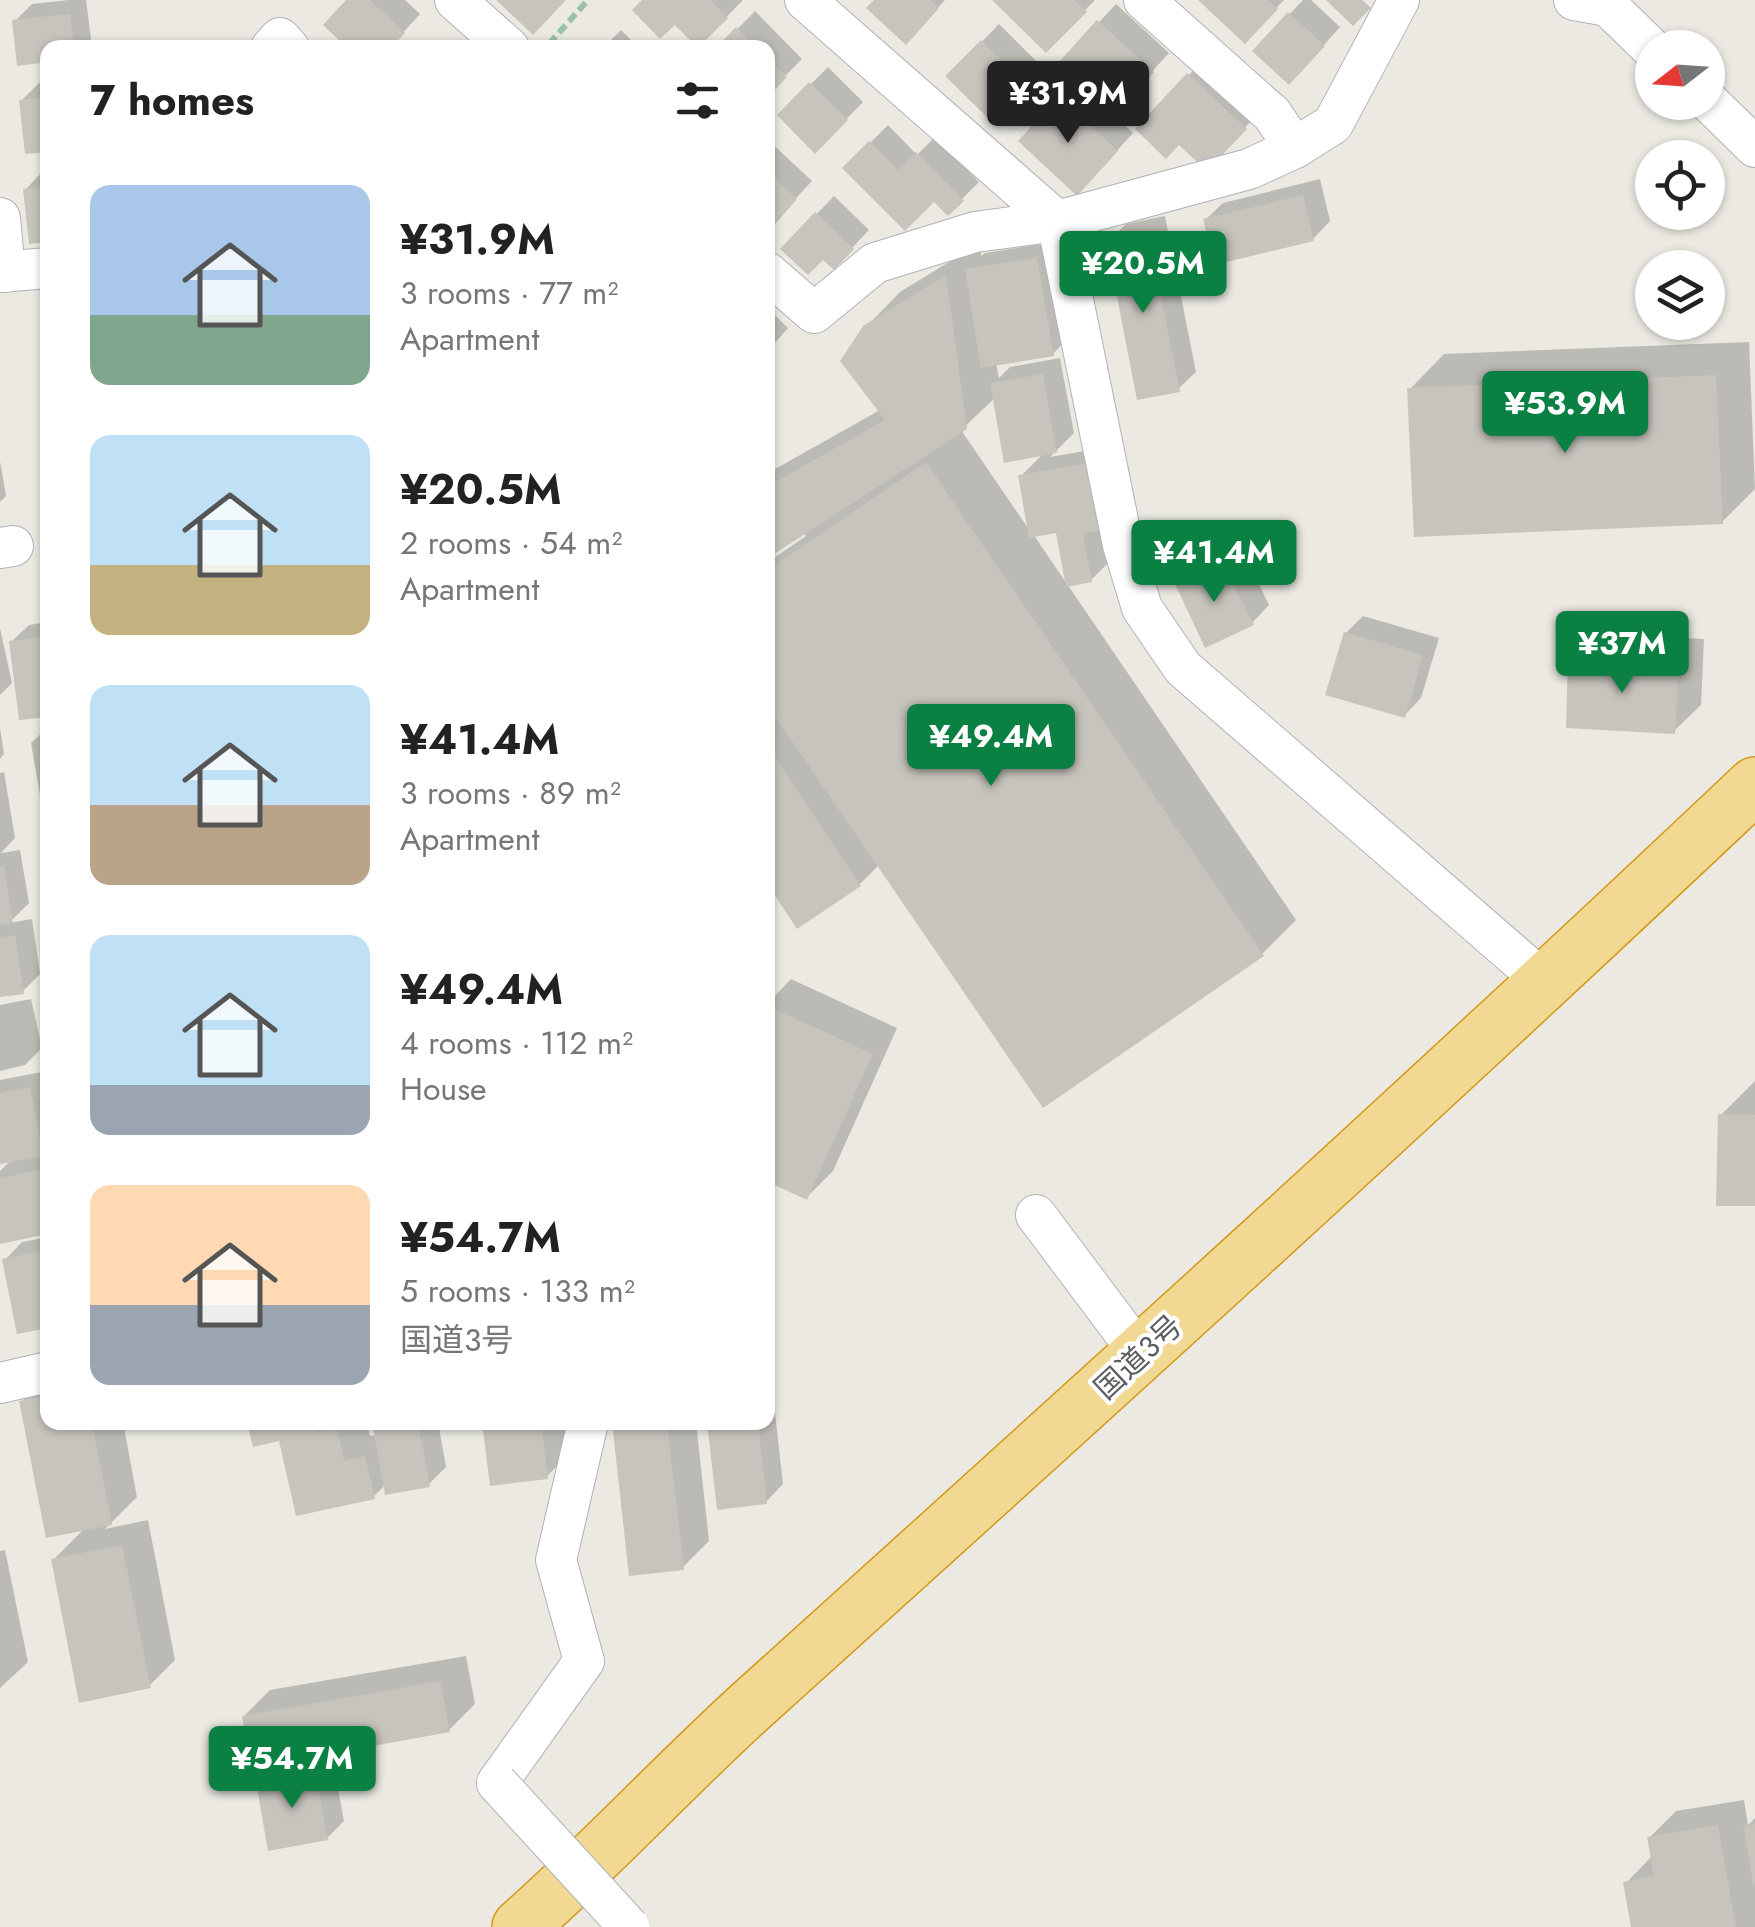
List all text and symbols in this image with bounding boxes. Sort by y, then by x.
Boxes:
north arrow [1635,30,1725,120]
map controls [1635,30,1725,340]
pin: ¥31.9M [987,61,1149,146]
text: 7 homes [90,70,254,131]
text: ¥31.9M [1009,70,1127,116]
icon: filters [670,73,725,128]
button: locate [1635,140,1725,230]
text: ¥31.9M [400,209,555,270]
icon: home [170,225,290,345]
pin: ¥20.5M [1062,231,1224,316]
text: ¥20.5M [1081,240,1205,286]
button: layers [1635,250,1725,340]
text: 3 rooms · 77 m² [400,270,618,316]
text: Apartment [400,316,539,362]
pin: ¥53.9M [1484,371,1646,456]
text: ¥53.9M [1504,380,1626,426]
text: ¥20.5M [400,459,562,520]
icon: home [170,475,290,595]
text: 2 rooms · 54 m² [400,520,622,566]
pin: ¥41.4M [1133,520,1295,605]
text: ¥41.4M [1153,529,1275,575]
text: Apartment [400,566,539,612]
pin: ¥37M [1563,611,1681,696]
text: ¥37M [1578,620,1666,666]
pin: ¥49.4M [910,704,1072,789]
text: ¥41.4M [400,709,559,770]
text: ¥49.4M [929,713,1053,759]
icon: home [170,725,290,845]
text: 3 rooms · 89 m² [400,770,621,816]
text: Apartment [400,816,539,862]
text: ¥49.4M [400,959,563,1020]
icon: home [170,975,290,1095]
text: 4 rooms · 112 m² [400,1020,633,1066]
text: House [400,1066,487,1112]
text: ¥54.7M [400,1207,561,1268]
icon: home [170,1225,290,1345]
text: 5 rooms · 133 m² [400,1268,635,1314]
street label: 国道3号 [1084,1305,1192,1409]
text: 国道3号 [400,1317,513,1363]
pin: ¥54.7M [211,1726,373,1811]
text: ¥54.7M [231,1735,353,1781]

